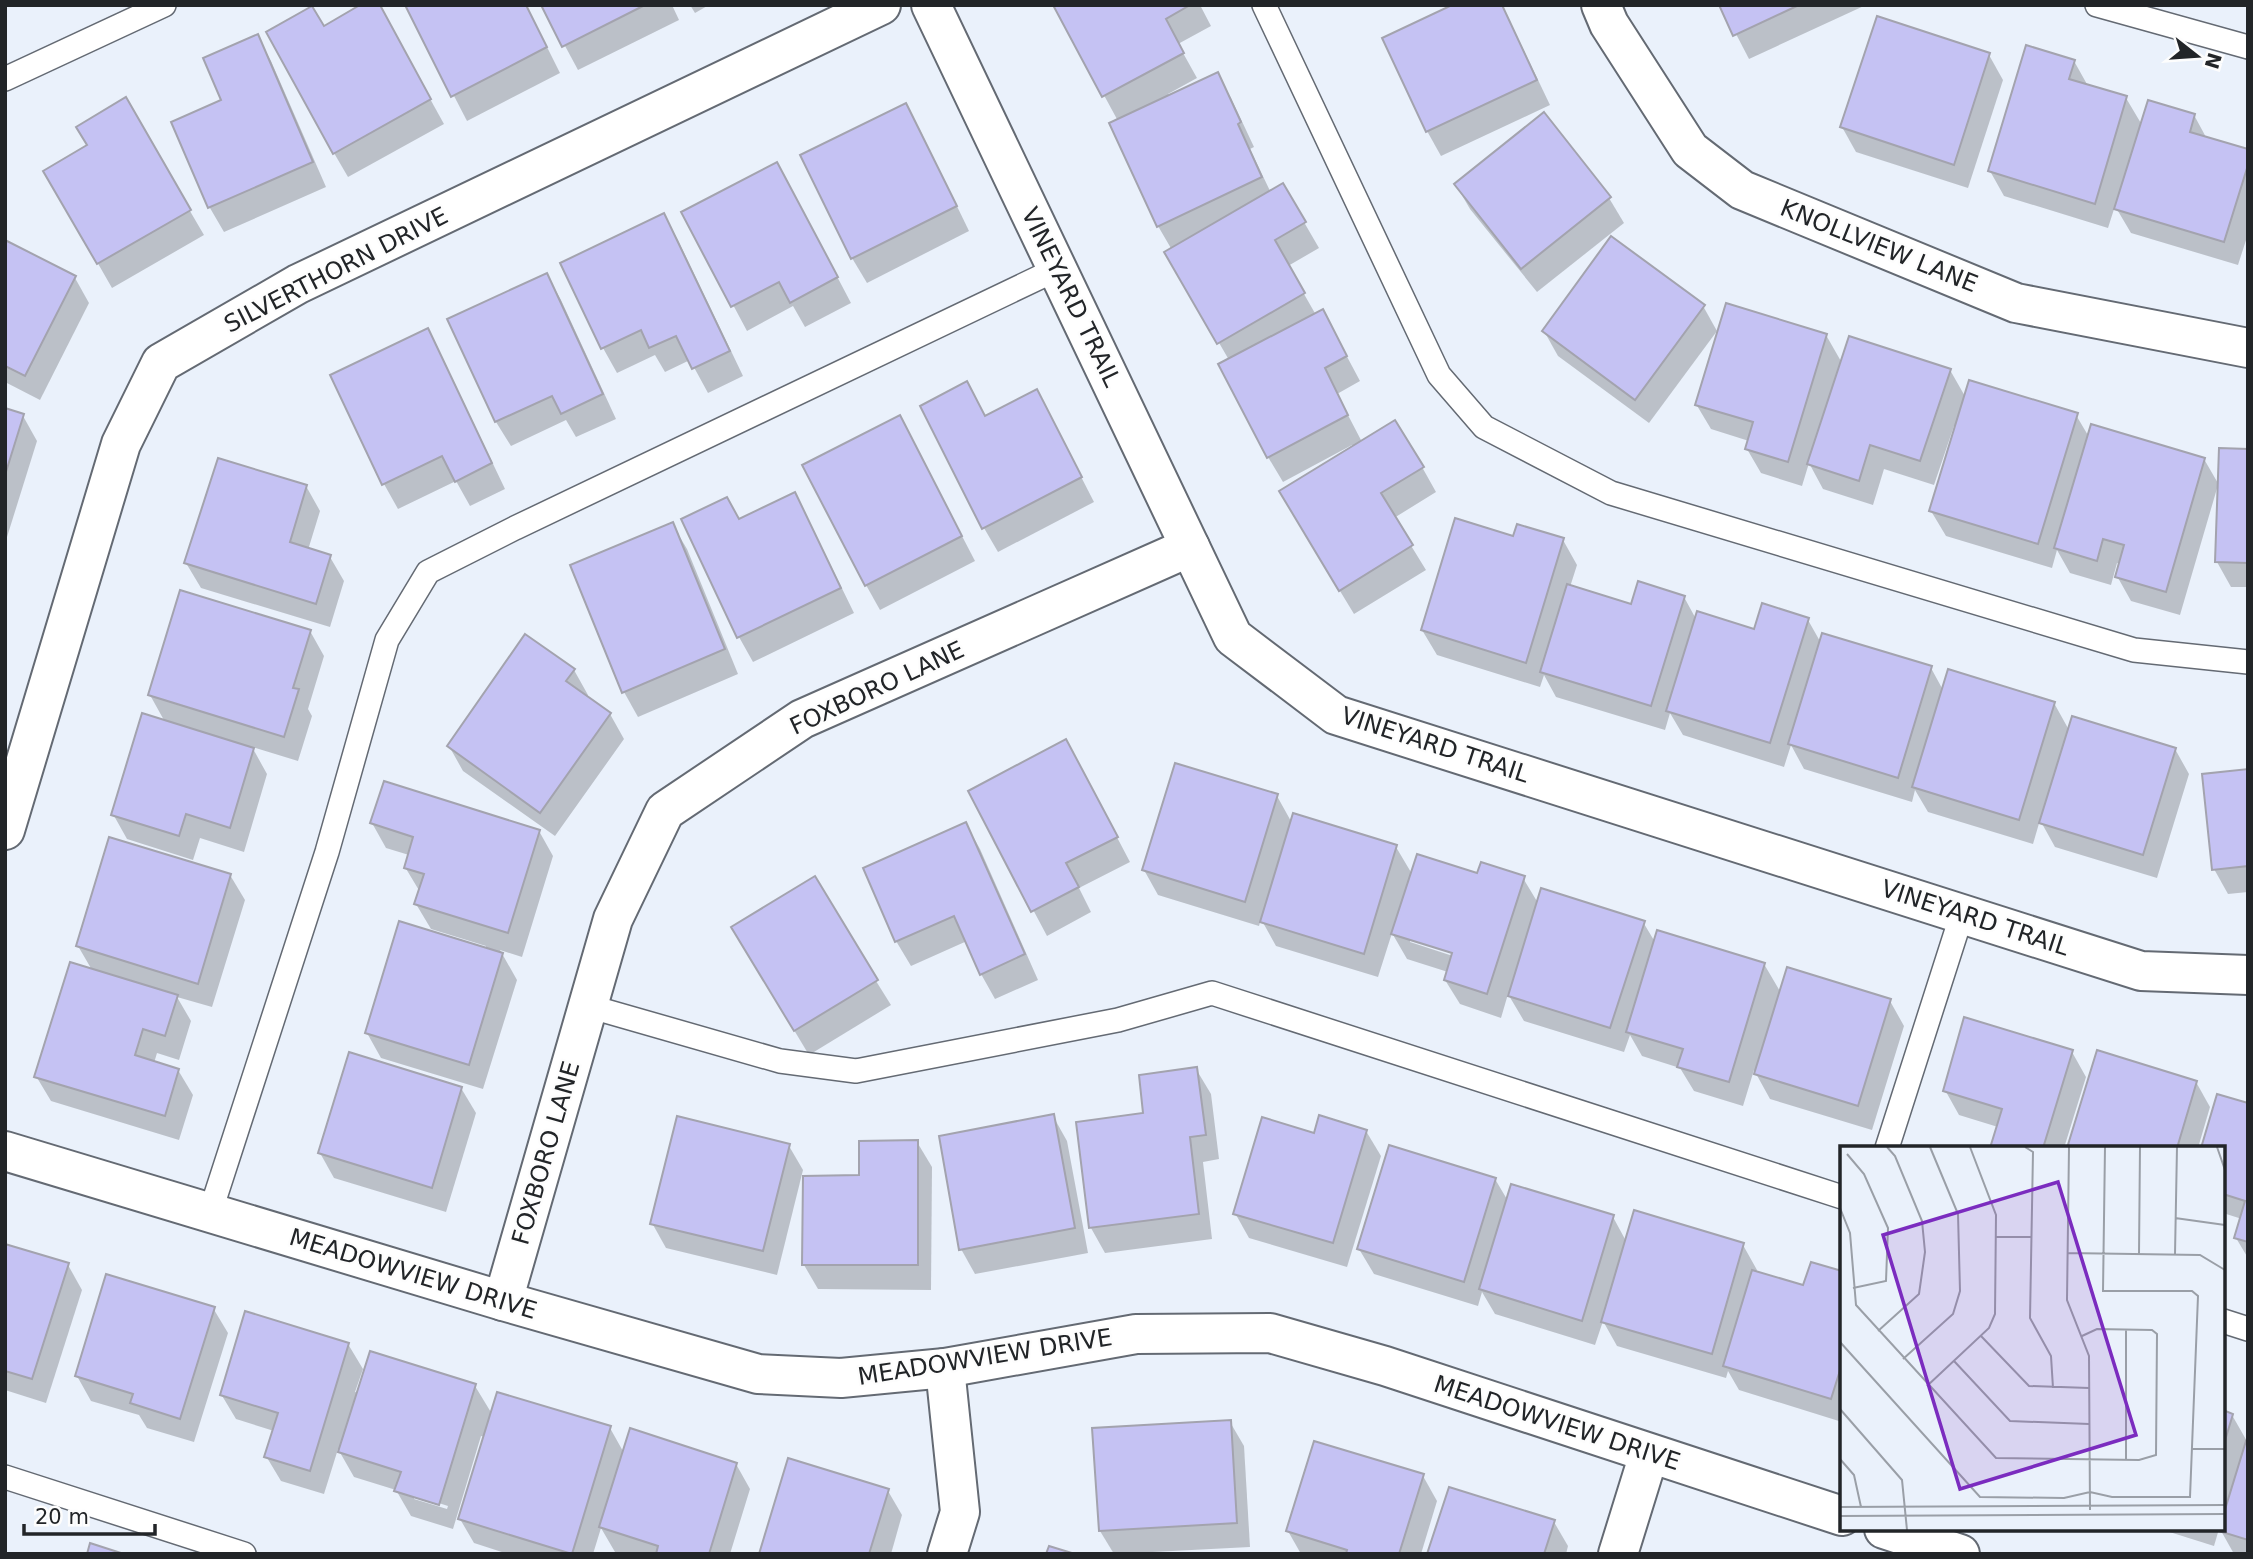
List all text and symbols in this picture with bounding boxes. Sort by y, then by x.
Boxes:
north arrow [2162,21,2232,91]
text: N [2200,50,2226,72]
street label: KNOLLVIEW LANE [1776,194,1982,298]
street label: SILVERTHORN DRIVE [220,201,452,339]
street label: VINEYARD TRAIL [1015,203,1127,392]
street label: FOXBORO LANE [785,635,969,741]
street label: VINEYARD TRAIL [1338,701,1533,789]
street label: VINEYARD TRAIL [1878,874,2073,962]
street label: FOXBORO LANE [506,1058,586,1248]
inset map [1840,1146,2225,1531]
street label: MEADOWVIEW DRIVE [286,1223,540,1325]
street label: MEADOWVIEW DRIVE [856,1323,1114,1391]
street label: MEADOWVIEW DRIVE [1430,1370,1684,1476]
scale bar [24,1492,156,1536]
text: 20 m [35,1505,89,1529]

